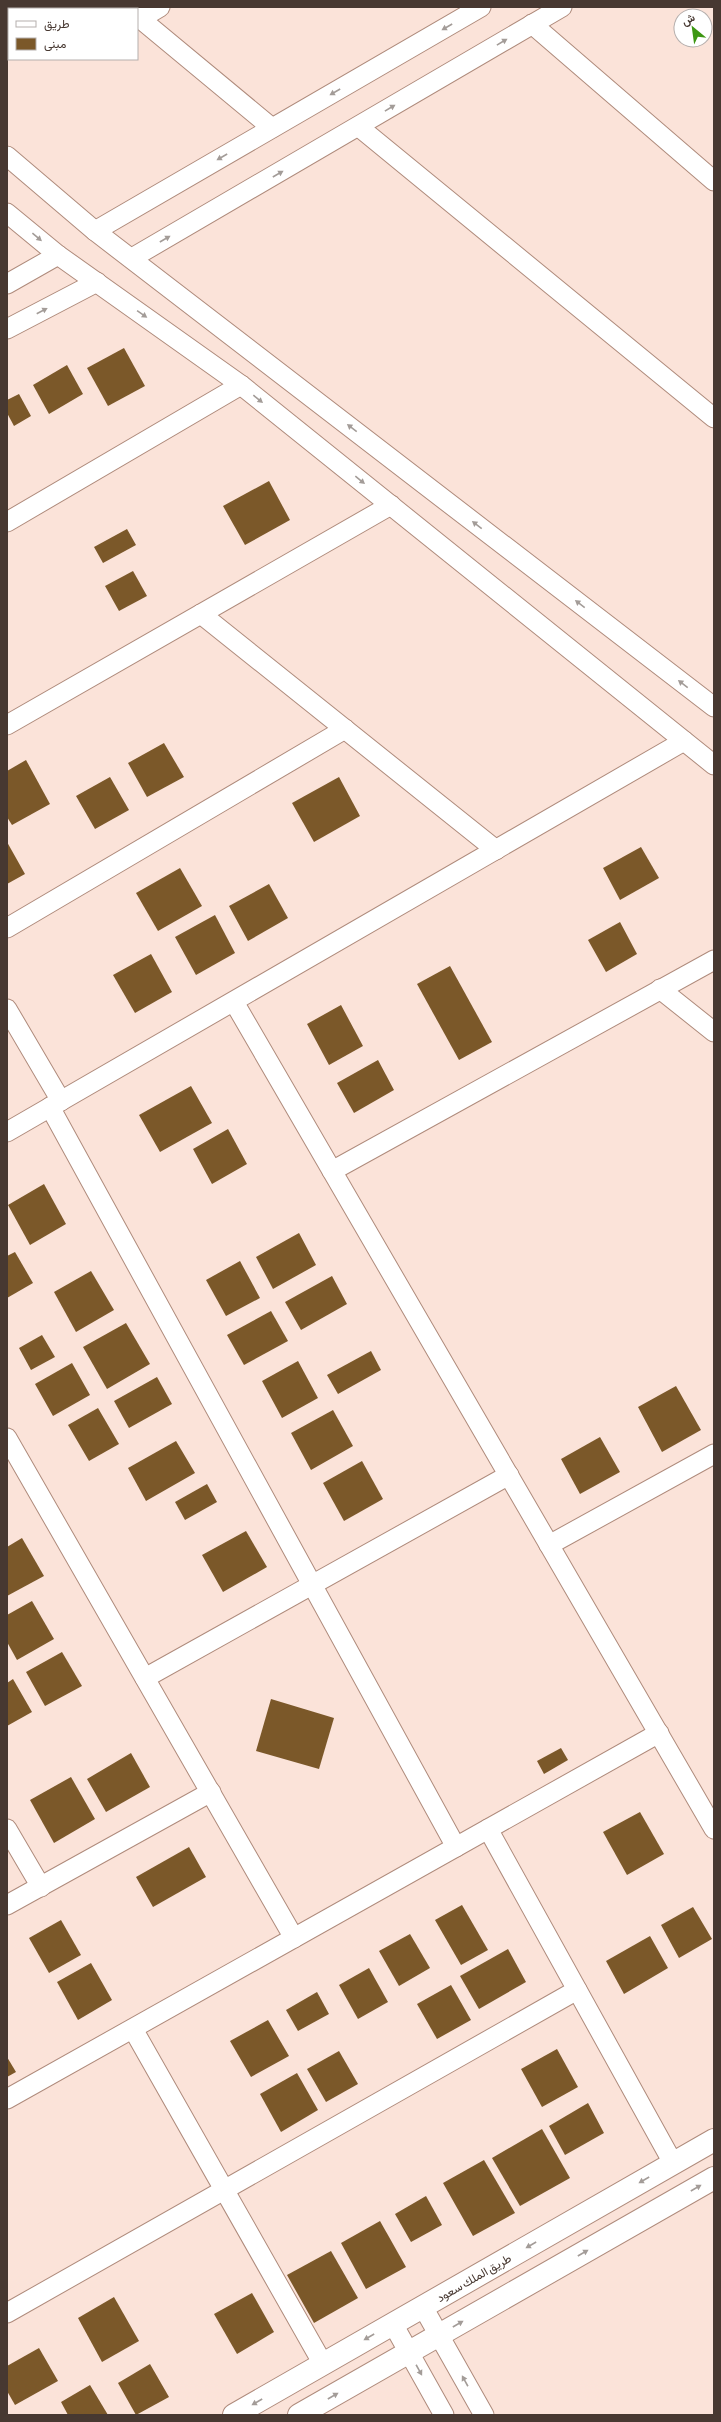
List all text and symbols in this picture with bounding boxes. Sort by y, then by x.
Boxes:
legend [8,8,138,60]
north arrow [673,8,713,48]
text: ش [679,11,697,29]
text: طريق [44,17,70,32]
one-way arrow [441,23,453,30]
text: مبنى [44,37,66,52]
one-way arrow [496,39,508,46]
one-way arrow [329,88,341,95]
one-way arrow [384,105,396,112]
one-way arrow [216,154,228,161]
one-way arrow [272,170,284,177]
one-way arrow [32,233,42,242]
one-way arrow [159,235,171,242]
one-way arrow [36,307,47,314]
one-way arrow [137,310,147,318]
one-way arrow [253,394,264,403]
one-way arrow [347,424,358,433]
one-way arrow [354,476,365,485]
one-way arrow [472,521,483,529]
one-way arrow [575,600,586,608]
one-way arrow [678,679,689,688]
one-way arrow [638,2177,650,2184]
one-way arrow [690,2185,701,2192]
one-way arrow [525,2242,537,2248]
one-way arrow [577,2249,589,2256]
street label: طريق الملك سعود [434,2251,515,2306]
one-way arrow [452,2321,464,2328]
one-way arrow [363,2334,375,2341]
one-way arrow [415,2364,422,2376]
one-way arrow [462,2375,468,2387]
one-way arrow [327,2392,339,2399]
one-way arrow [251,2398,263,2405]

